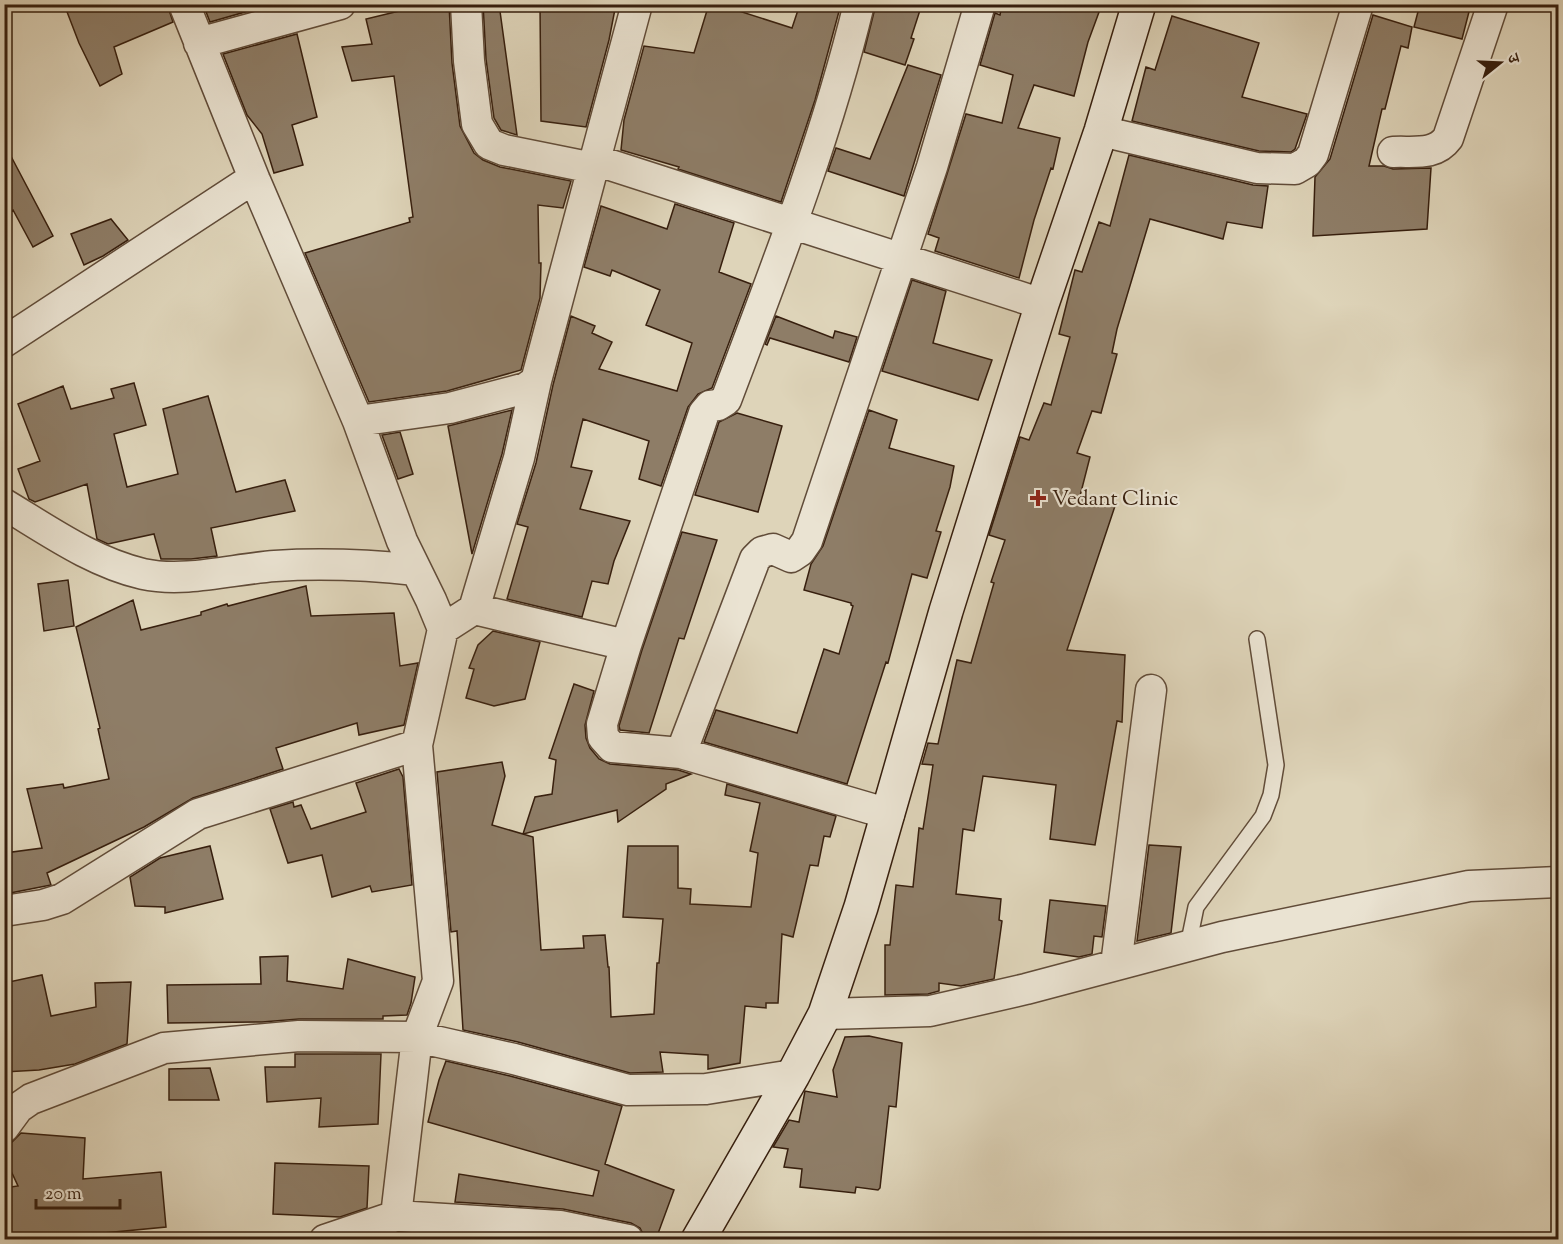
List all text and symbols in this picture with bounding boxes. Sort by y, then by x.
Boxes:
north arrow [1470,33,1530,93]
text: उ [1499,51,1525,68]
place label: Vedant Clinic [1052,485,1179,515]
marker: Vedant Clinic [1029,489,1047,507]
scale bar [36,1172,120,1210]
text: 20 m [45,1182,82,1208]

